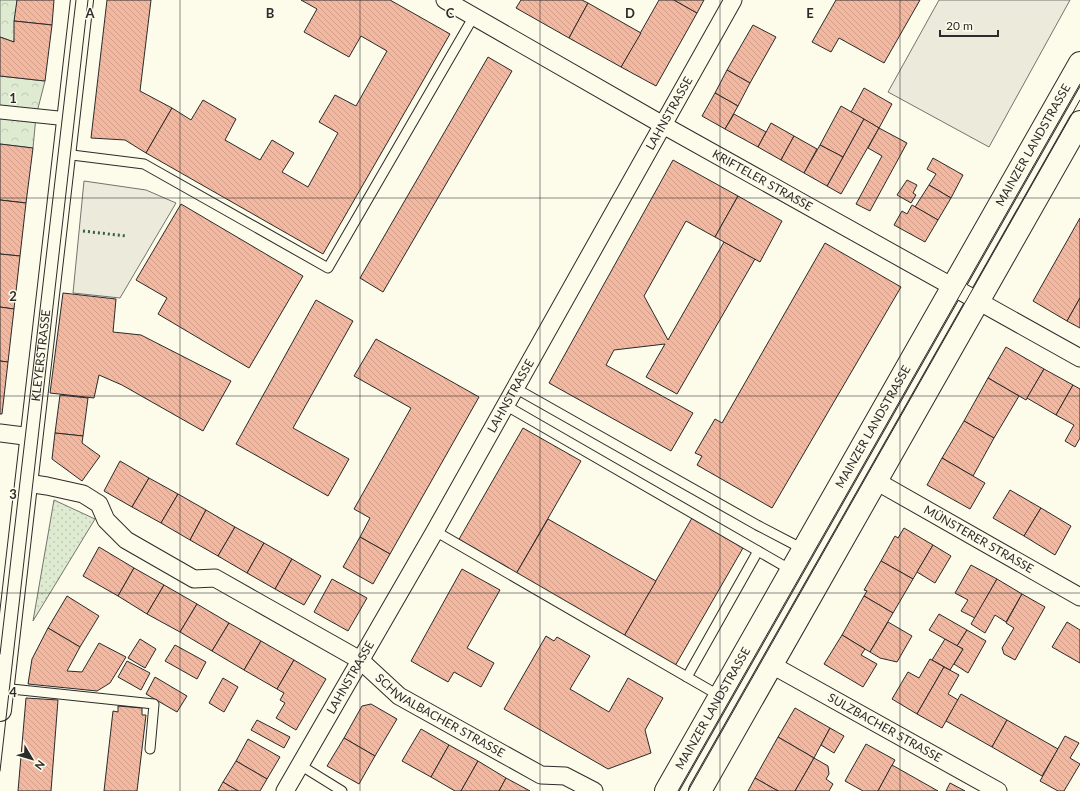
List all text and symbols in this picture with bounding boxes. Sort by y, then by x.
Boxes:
text: A [84,5,95,21]
text: B [266,5,275,21]
text: C [446,5,455,21]
text: D [625,5,635,21]
text: E [806,5,814,21]
scale bar [940,12,998,38]
text: 20 m [946,18,973,33]
street label: LAHNSTRASSE [642,74,696,153]
street label: MAINZER LANDSTRASSE [992,81,1074,209]
text: 1 [9,90,17,106]
street label: KRIFTELER STRASSE [710,146,815,214]
text: 2 [9,288,17,304]
street label: KLEYERSTRASSE [28,309,53,402]
street label: LAHNSTRASSE [484,356,537,435]
street label: MAINZER LANDSTRASSE [832,363,913,490]
text: 3 [9,486,17,502]
street label: MÜNSTERER STRASSE [921,502,1036,576]
street label: LAHNSTRASSE [323,638,377,716]
street label: MAINZER LANDSTRASSE [672,644,753,772]
street label: SCHWALBACHER STRASSE [373,670,508,760]
text: 4 [9,684,17,700]
street label: SULZBACHER STRASSE [825,690,945,765]
north arrow [12,739,52,779]
text: N [33,758,48,773]

